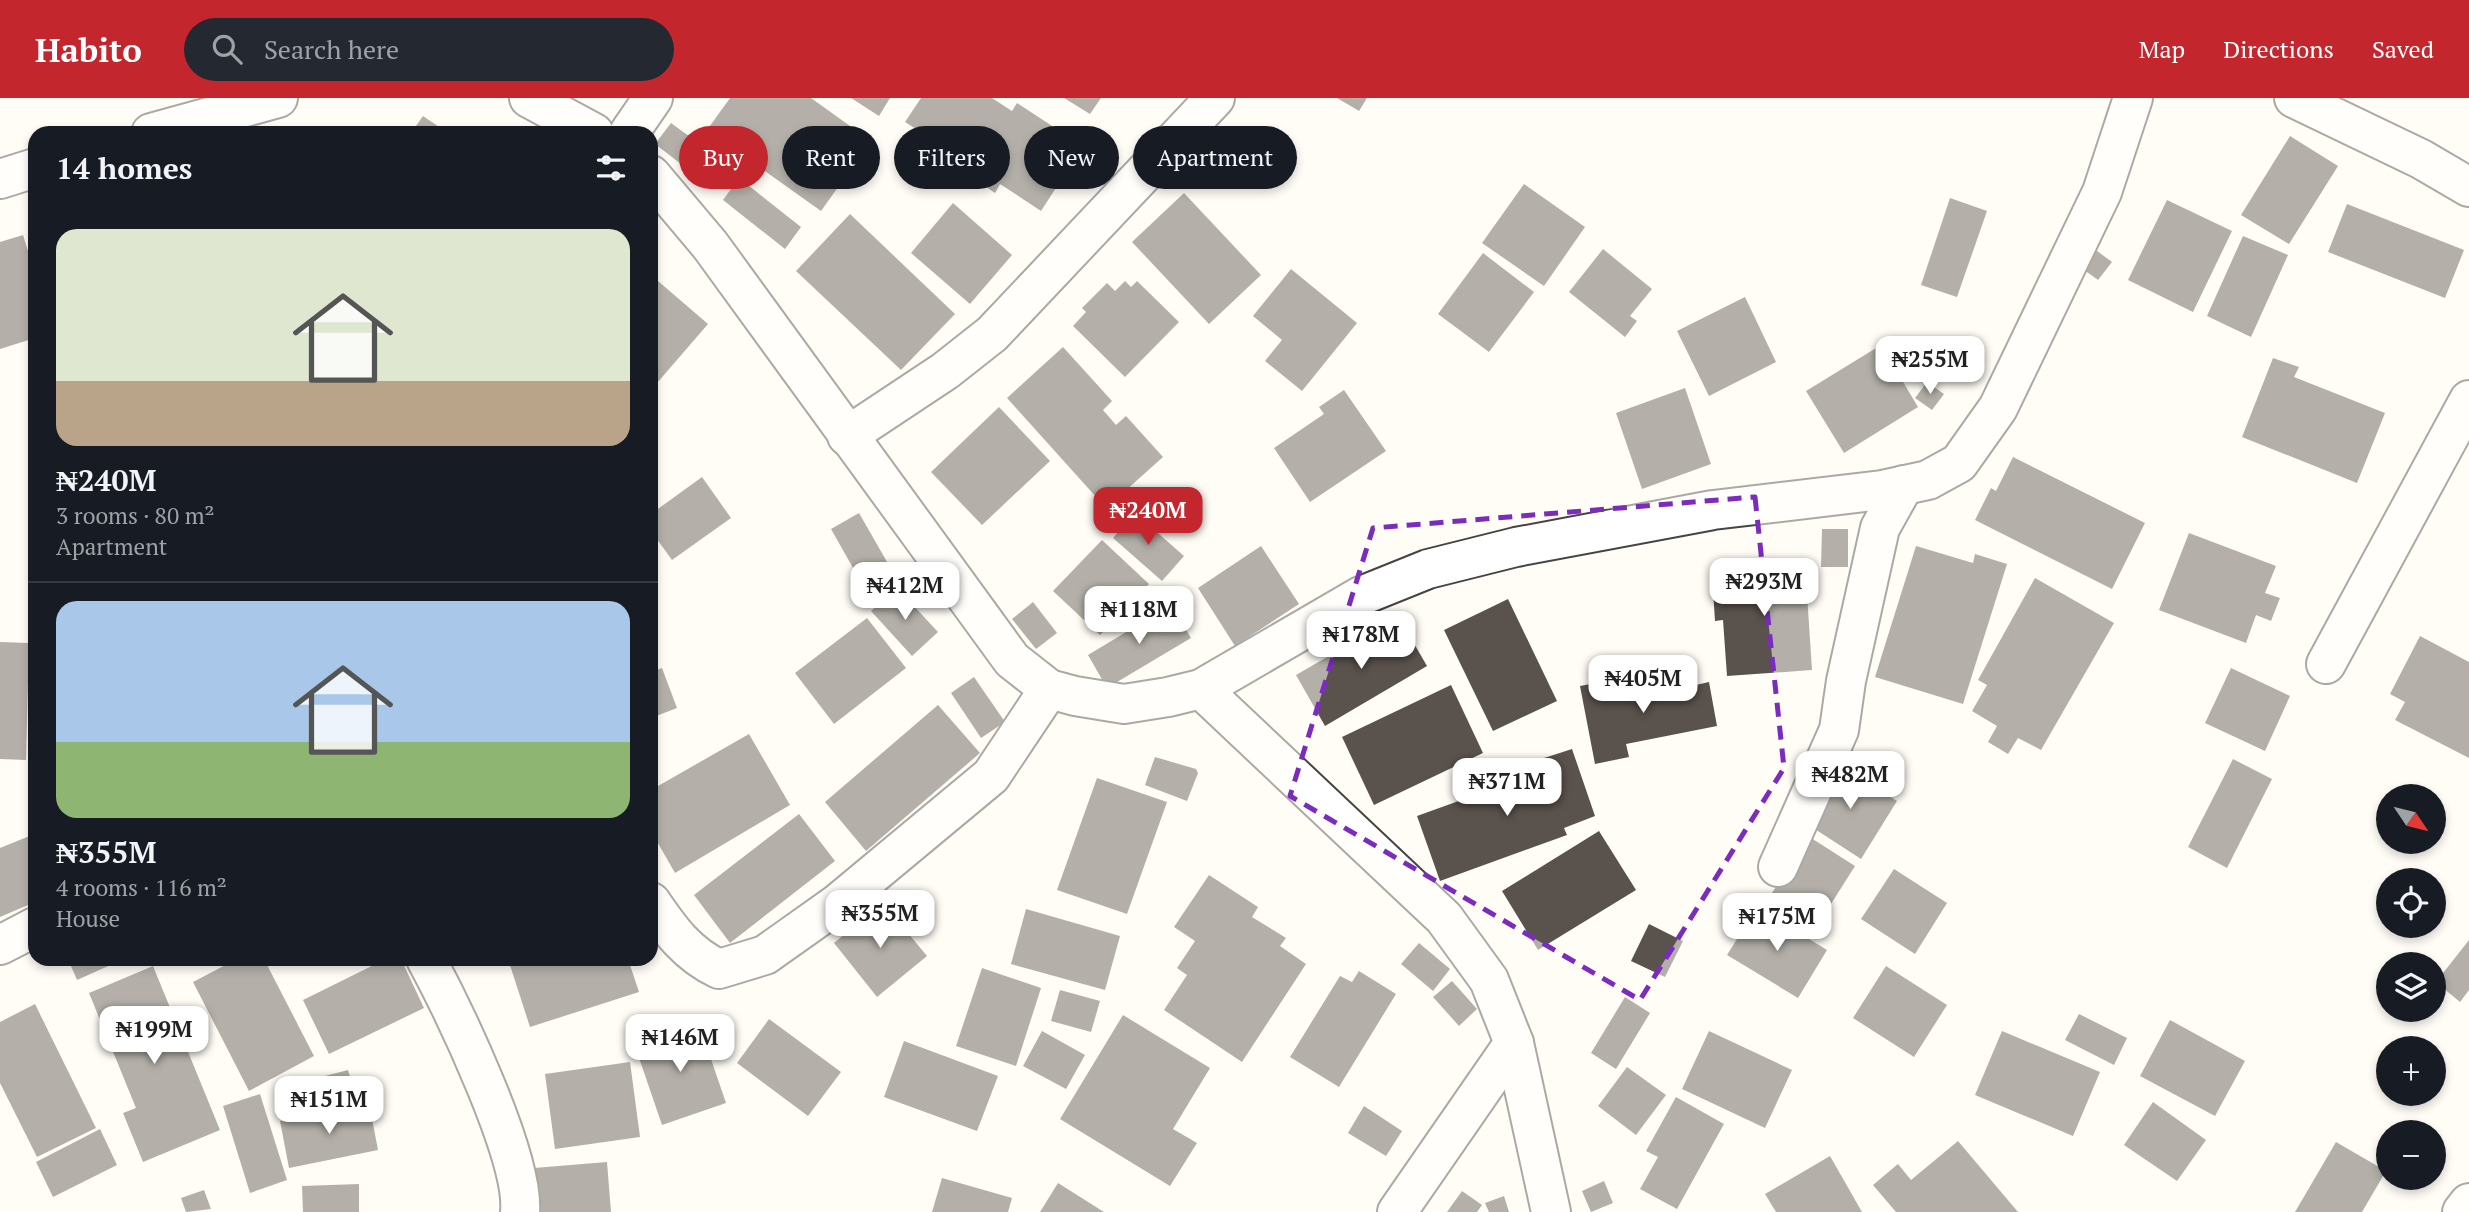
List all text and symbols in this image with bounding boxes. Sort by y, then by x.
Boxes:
search box [184,18,674,81]
text: Habito [35,28,142,71]
icon: search [208,30,246,68]
text: Search here [264,32,399,66]
text: Map [2139,33,2185,65]
text: Directions [2223,33,2334,65]
text: Saved [2372,33,2434,65]
chip: Buy [679,126,768,189]
chip: Rent [782,126,880,189]
chip: Filters [894,126,1010,189]
chip: New [1024,126,1119,189]
chip: Apartment [1133,126,1297,189]
text: 14 homes [56,148,192,188]
icon: filters [592,149,630,187]
icon: home [280,275,406,401]
pin: ₦255M [1881,336,1979,396]
text: ₦255M [1892,343,1969,374]
text: ₦240M [56,460,156,500]
pin: ₦240M [1099,488,1197,547]
text: ₦240M [1110,494,1187,525]
text: 3 rooms · 80 m² [56,500,215,531]
text: Apartment [56,531,167,562]
pin: ₦293M [1715,559,1813,618]
pin: ₦412M [856,562,954,622]
text: ₦293M [1726,565,1803,596]
text: ₦412M [867,569,944,600]
pin: ₦118M [1090,587,1188,646]
text: ₦118M [1101,593,1178,624]
pin: ₦178M [1312,612,1410,671]
text: ₦178M [1323,618,1400,649]
icon: home [280,647,406,773]
pin: ₦405M [1594,656,1692,715]
text: ₦405M [1605,662,1682,693]
pin: ₦482M [1801,752,1899,811]
pin: ₦371M [1458,758,1556,818]
text: ₦482M [1812,758,1889,789]
text: ₦371M [1469,765,1546,796]
north arrow [2376,784,2446,854]
map controls [2376,784,2446,1190]
text: ₦355M [56,832,156,872]
button: locate [2376,868,2446,938]
text: 4 rooms · 116 m² [56,872,227,903]
pin: ₦355M [831,890,929,950]
pin: ₦175M [1728,894,1826,953]
text: ₦355M [842,897,919,928]
text: ₦175M [1739,900,1816,931]
text: House [56,903,120,934]
button: layers [2376,952,2446,1022]
pin: ₦199M [105,1006,203,1066]
text: ₦199M [116,1013,193,1044]
pin: ₦146M [631,1014,729,1074]
text: ₦146M [642,1021,719,1052]
button: + [2376,1036,2446,1106]
pin: ₦151M [280,1076,378,1136]
text: ₦151M [291,1083,368,1114]
button: − [2376,1120,2446,1190]

